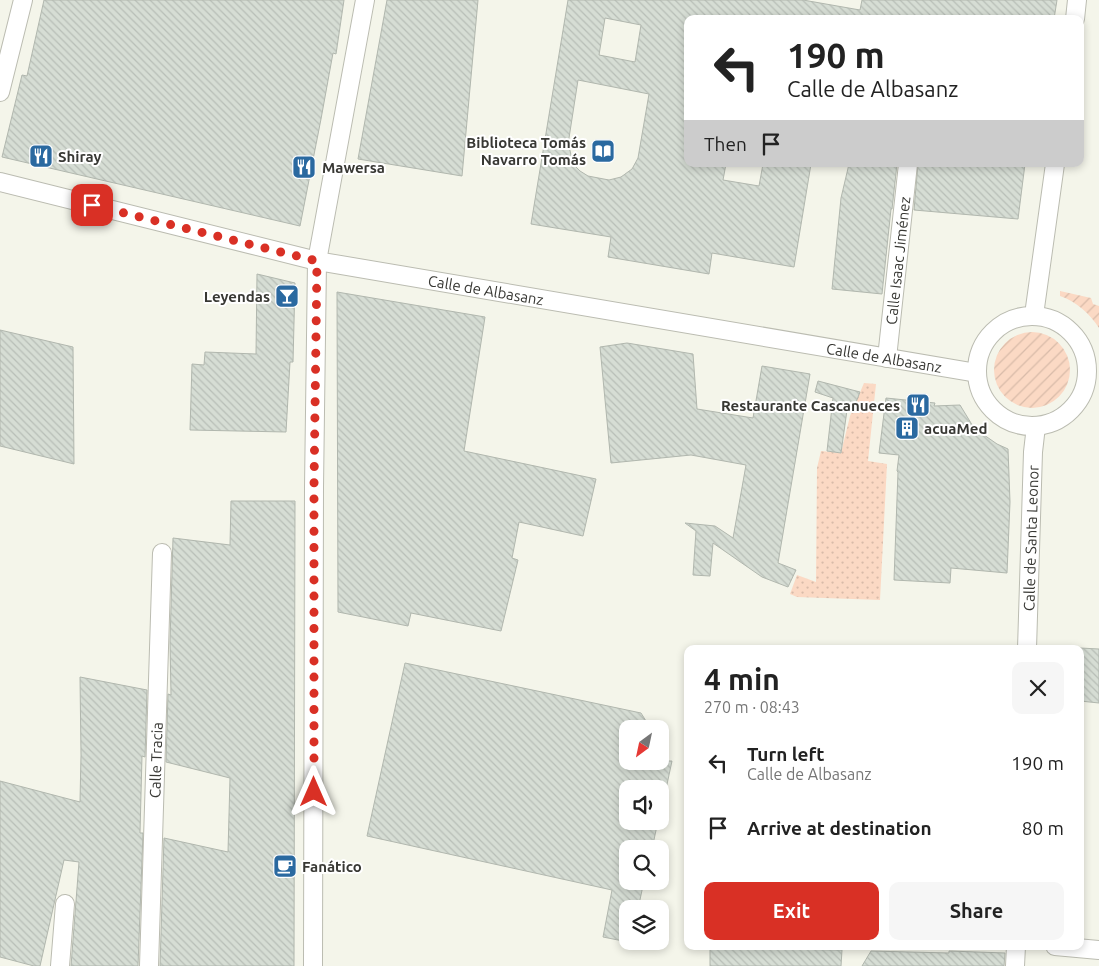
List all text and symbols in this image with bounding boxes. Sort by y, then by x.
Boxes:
icon: left [704,35,769,100]
text: 190 m [787,35,885,75]
text: Calle de Albasanz [787,76,958,101]
icon: arrive [757,130,785,158]
text: Then [704,133,747,155]
place label: Biblioteca Tomás Navarro Tomás [466,134,586,168]
library icon: Biblioteca Tomás Navarro Tomás [590,138,616,164]
restaurant icon: Shiray [28,143,54,169]
place label: Shiray [58,148,102,165]
restaurant icon: Mawersa [291,154,317,180]
place label: Mawersa [322,159,385,176]
pin [71,184,113,226]
icon: arrive [78,191,106,219]
street label: Calle Isaac Jiménez [882,196,913,326]
street label: Calle de Albasanz [427,271,545,308]
bar icon: Leyendas [274,283,300,309]
place label: Leyendas [204,288,270,305]
street label: Calle de Albasanz [825,339,943,375]
restaurant icon: Restaurante Cascanueces [905,392,931,418]
place label: Restaurante Cascanueces [721,397,900,414]
building icon: acuaMed [894,415,920,441]
place label: acuaMed [924,420,987,437]
street label: Calle de Santa Leonor [1020,465,1041,611]
text: 4 min [704,662,780,696]
button: close [1012,662,1064,714]
text: 270 m · 08:43 [704,698,800,716]
north arrow [619,720,669,770]
map controls [619,720,669,950]
street label: Calle Tracia [146,722,165,798]
text: Turn left [747,743,825,765]
icon: left [704,749,732,777]
text: 190 m [1011,752,1064,774]
position arrow [287,765,339,817]
text: Calle de Albasanz [747,765,872,783]
button: sound [619,780,669,830]
icon: arrive [704,814,732,842]
text: Arrive at destination [747,817,932,839]
text: 80 m [1022,817,1064,839]
button: search [619,840,669,890]
cafe icon: Fanático [272,853,298,879]
place label: Fanático [302,858,362,875]
button: Exit [704,882,879,940]
button: Share [889,882,1064,940]
button: layers [619,900,669,950]

